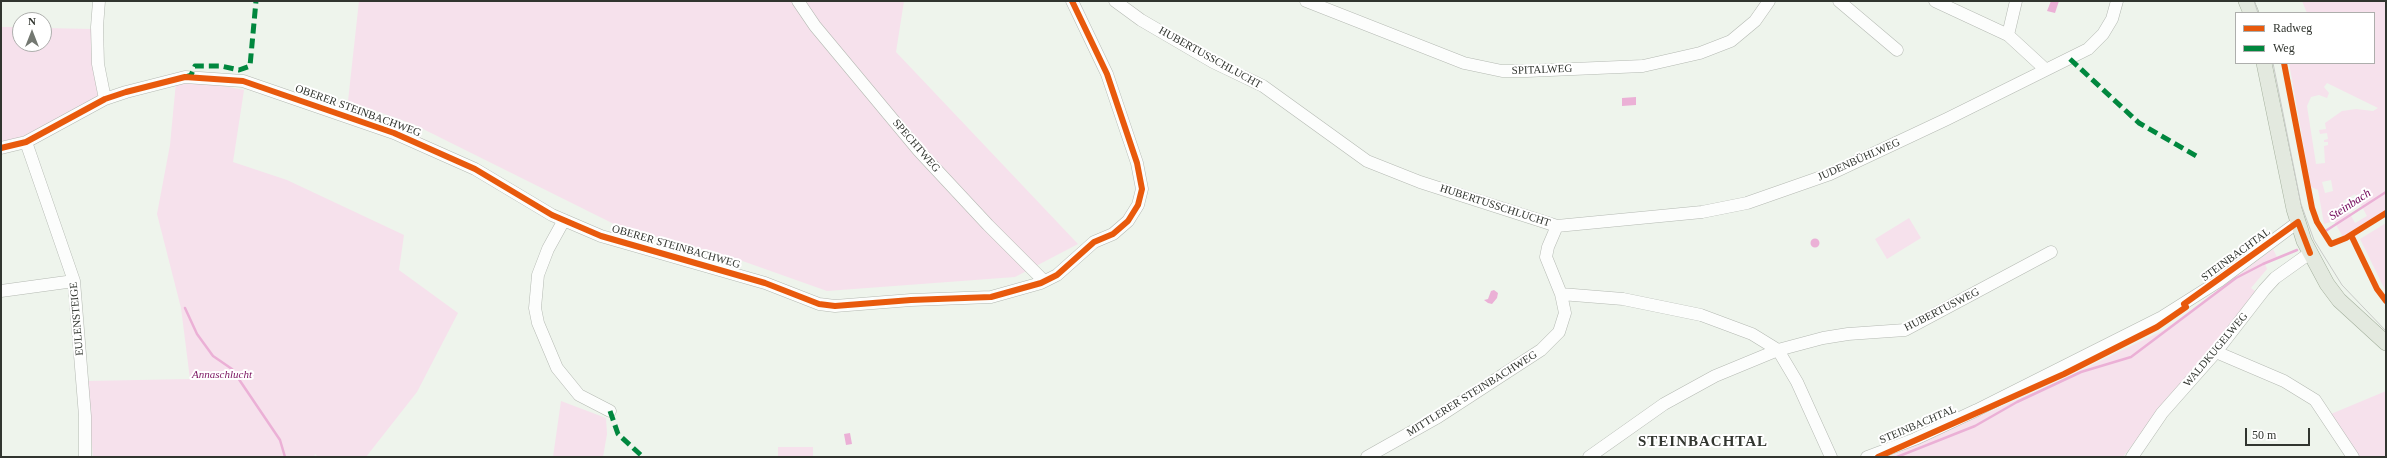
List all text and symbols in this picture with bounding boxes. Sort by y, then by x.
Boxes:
north arrow [12,12,52,52]
legend [2235,12,2375,64]
text: N [28,15,36,27]
text: Radweg [2273,21,2312,35]
street label: HUBERTUSSCHLUCHT [1156,24,1264,92]
text: Weg [2273,41,2295,55]
street label: SPITALWEG [1511,62,1573,78]
street label: OBERER STEINBACHWEG [293,82,423,140]
street label: SPECHTWEG [889,117,943,175]
street label: JUDENBÜHLWEG [1816,136,1902,184]
street label: HUBERTUSSCHLUCHT [1438,182,1552,230]
water label: Steinbach [2326,186,2374,224]
street label: OBERER STEINBACHWEG [610,222,742,272]
street label: STEINBACHTAL [2199,225,2273,285]
street label: EULENSTEIGE [67,282,87,356]
street label: HUBERTUSWEG [1902,285,1982,335]
street label: WALDKUGELWEG [2181,310,2251,390]
street label: MITTLERER STEINBACHWEG [1404,348,1540,440]
park label: Annaschlucht [192,368,252,382]
street label: STEINBACHTAL [1878,403,1958,447]
scale bar [2247,420,2312,446]
text: 50 m [2252,428,2276,442]
district label: STEINBACHTAL [1638,433,1768,451]

